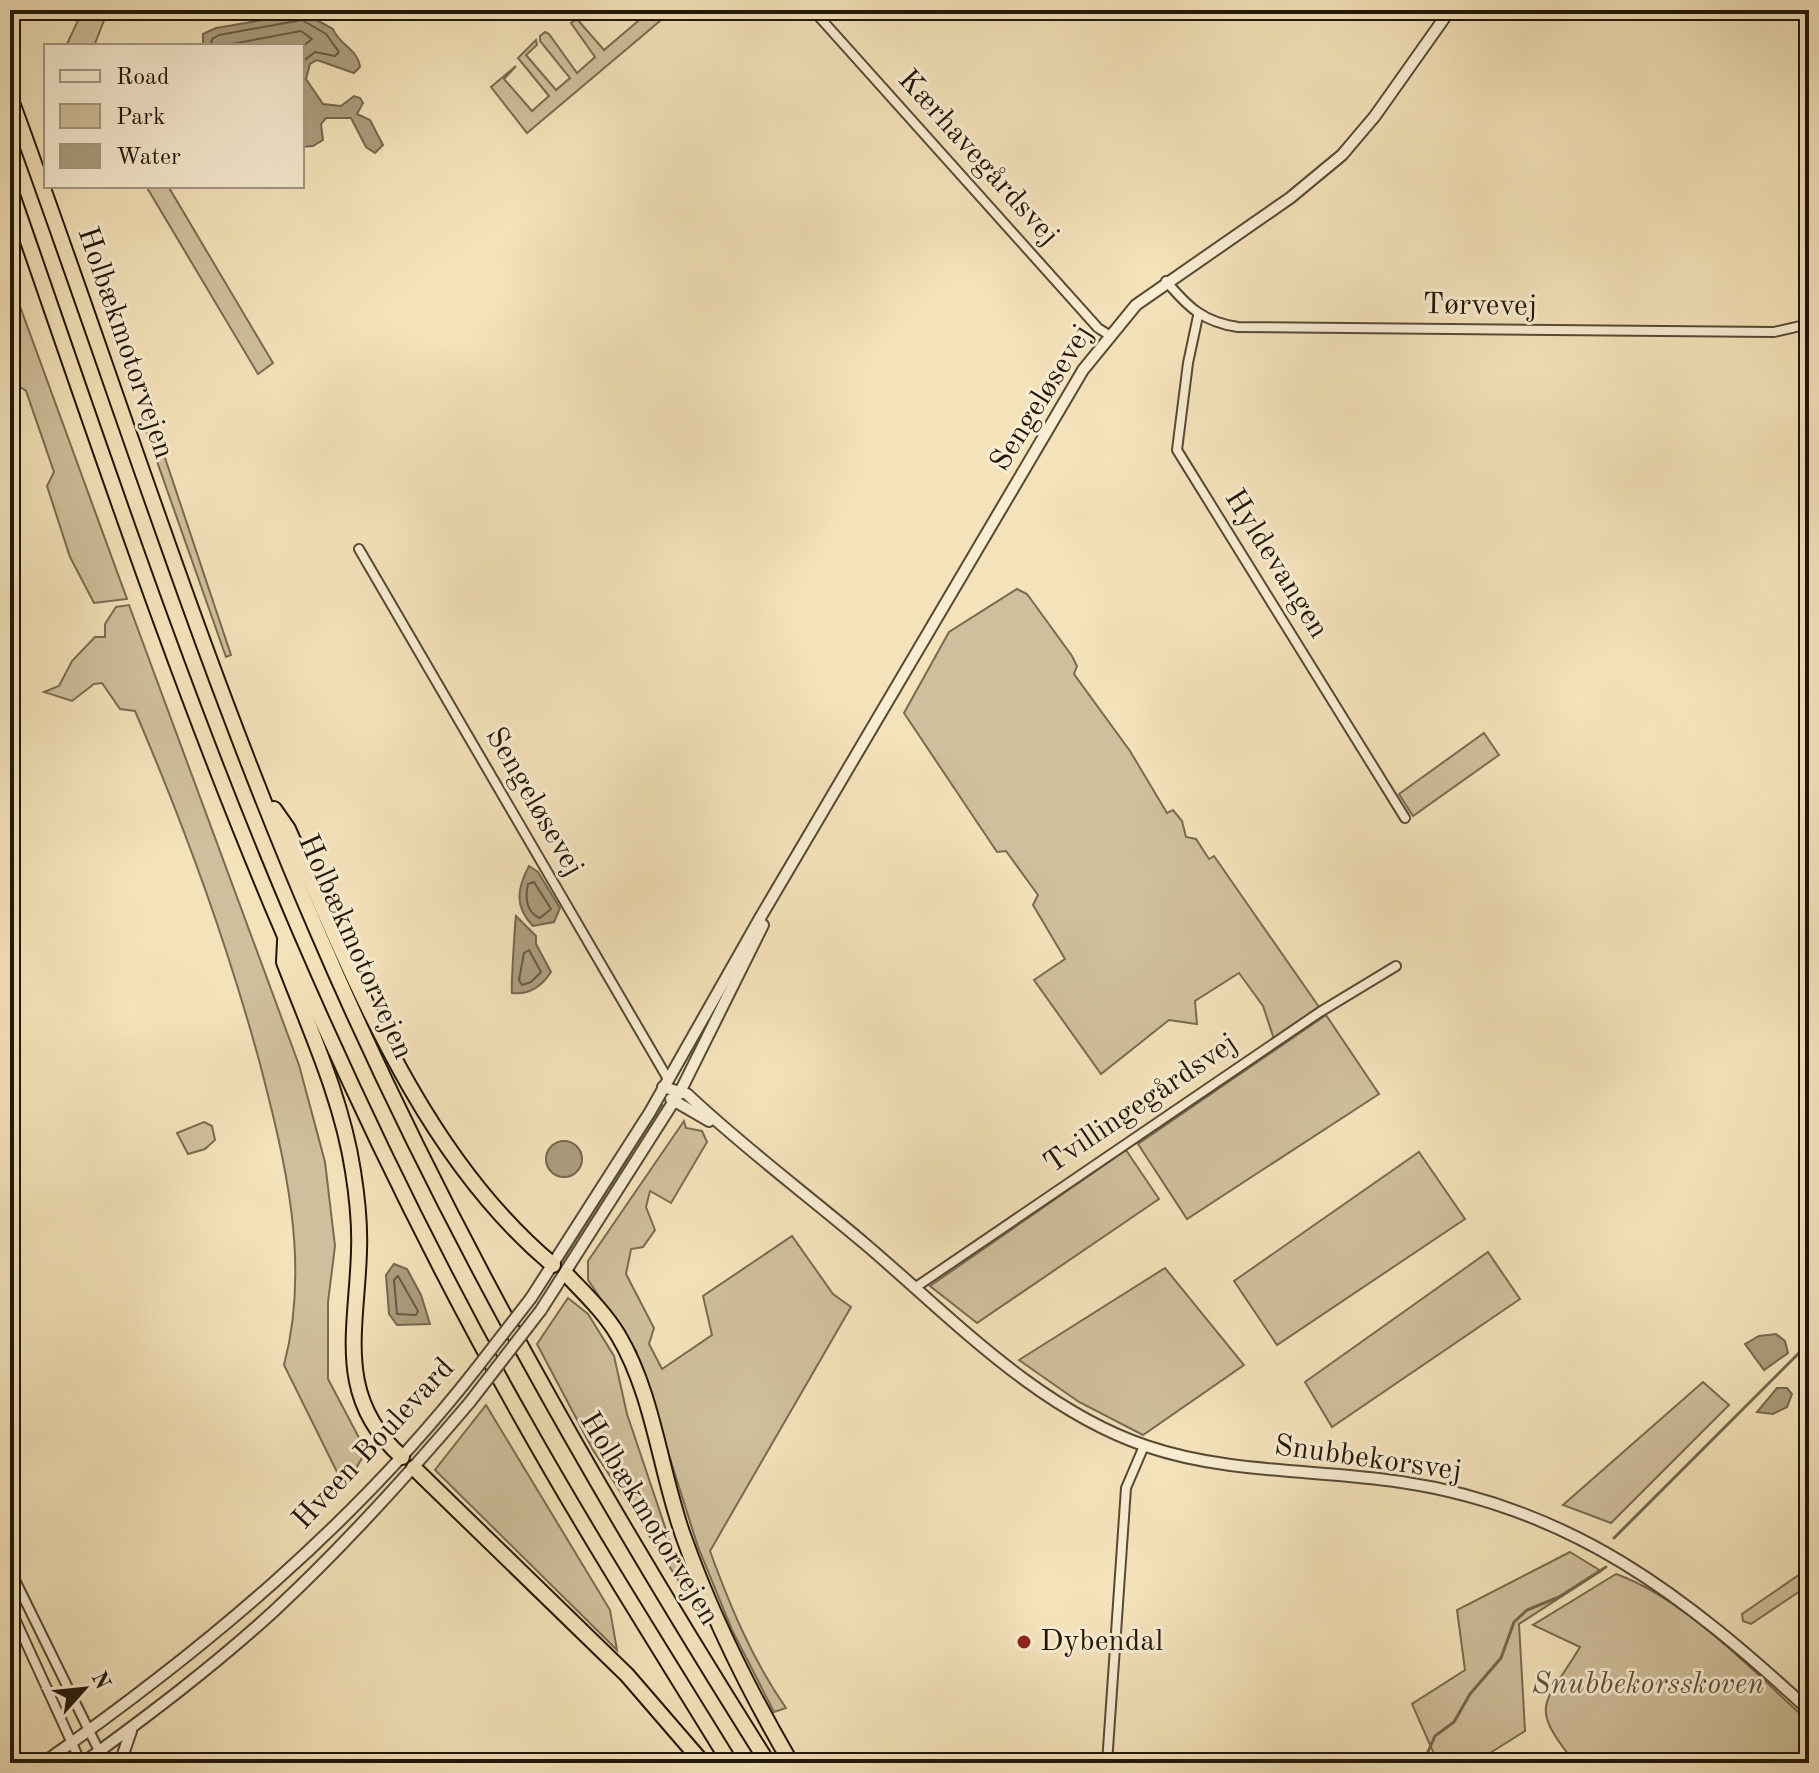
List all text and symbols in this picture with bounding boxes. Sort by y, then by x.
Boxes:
legend [44,44,304,188]
street label: Kærhavegårdsvej [892,65,1064,251]
text: Road [116,66,169,90]
text: Park [116,106,165,130]
text: Water [116,146,181,170]
street label: Holbækmotorvejen [71,223,179,463]
street label: Tørvevej [1422,290,1538,322]
street label: Sengeløsevej [985,320,1099,476]
street label: Hyldevangen [1218,484,1334,644]
street label: Sengeløsevej [479,723,589,881]
street label: Holbækmotorvejen [292,830,418,1064]
street label: Tvillingegårdsvej [1039,1028,1243,1180]
street label: Hveen Boulevard [287,1353,461,1535]
street label: Holbækmotorvejen [574,1407,724,1631]
street label: Snubbekorsvej [1272,1431,1464,1487]
place label: Dybendal [1040,1627,1163,1657]
marker: Dybendal [1015,1633,1033,1651]
north arrow [44,1649,124,1729]
text: N [86,1668,114,1693]
park label: Snubbekorsskoven [1532,1670,1764,1700]

